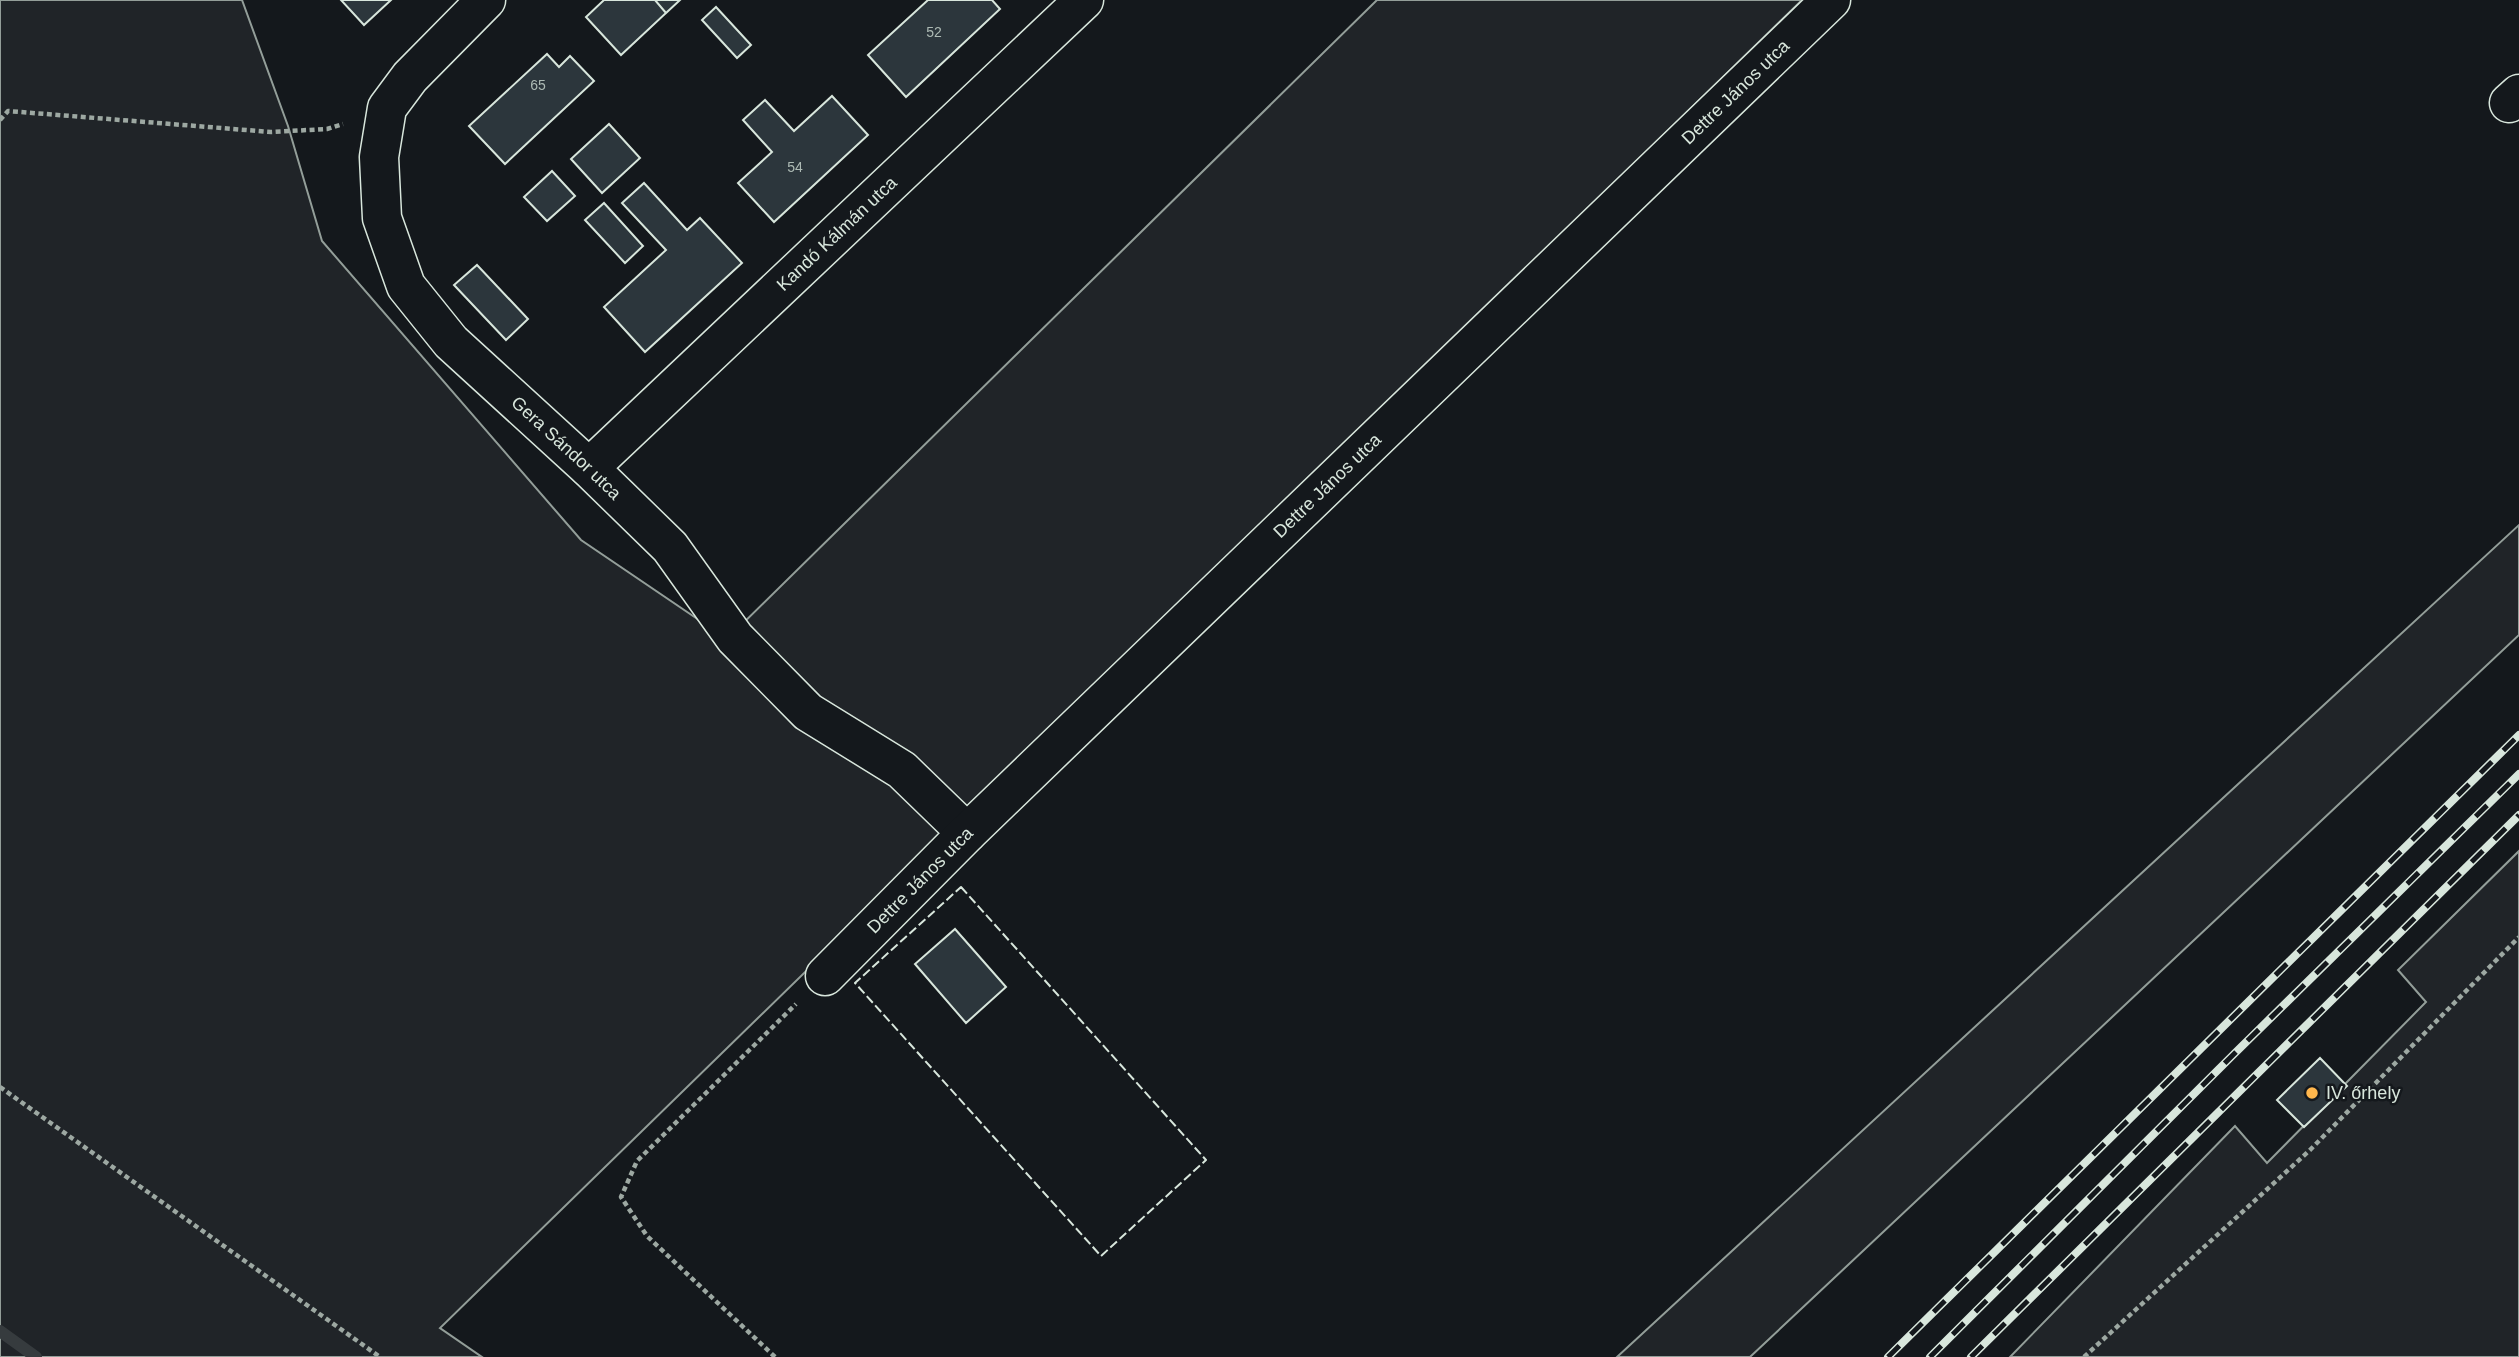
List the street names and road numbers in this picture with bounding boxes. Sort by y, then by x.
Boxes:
street label: Dettre János utca [1678,35,1794,148]
street label: Kandó Kálmán utca [773,172,901,295]
street label: Gera Sándor utca [507,392,626,504]
street label: Dettre János utca [1270,429,1386,542]
street label: Dettre János utca [863,822,978,937]

